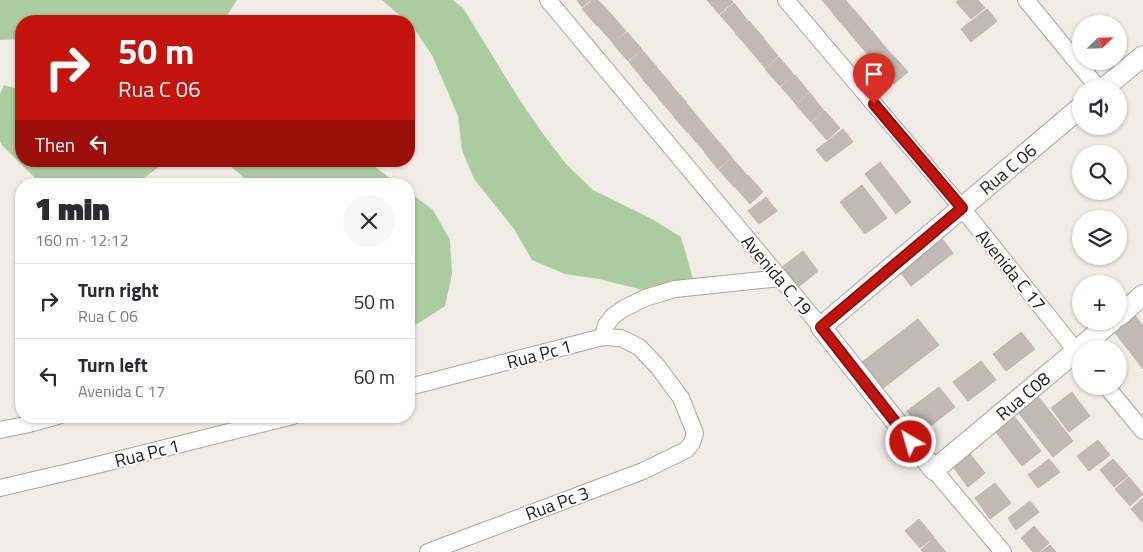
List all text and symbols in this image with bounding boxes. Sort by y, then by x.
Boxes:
north arrow [1072,15,1128,70]
map controls [1072,15,1127,395]
text: 50 m [118,24,194,78]
icon: right [35,35,100,100]
pin [853,53,895,104]
icon: arrive [860,60,888,88]
text: Rua C 06 [118,72,200,106]
button: sound [1072,80,1127,135]
text: Then [35,130,75,159]
icon: left [85,130,113,158]
street label: Rua C 06 [973,137,1043,201]
button: search [1072,145,1127,200]
text: 1 min [35,186,110,232]
button: close [343,195,395,247]
button: layers [1072,210,1127,265]
street label: Avenida C 17 [970,223,1052,317]
text: 160 m · 12:12 [35,228,129,252]
street label: Avenida C 19 [735,229,819,321]
text: Turn right [78,275,159,304]
button: + [1072,275,1127,330]
icon: right [35,287,63,315]
text: 50 m [354,287,395,316]
text: Rua C 06 [78,304,138,328]
street label: Rua Pc 1 [504,332,574,376]
button: − [1072,340,1127,395]
text: Turn left [78,350,148,379]
icon: left [35,362,63,390]
text: 60 m [354,362,395,391]
street label: Rua C08 [990,365,1056,427]
text: Avenida C 17 [78,379,165,403]
position arrow [884,415,936,467]
street label: Rua Pc 1 [112,432,182,474]
street label: Rua Pc 3 [521,479,593,527]

